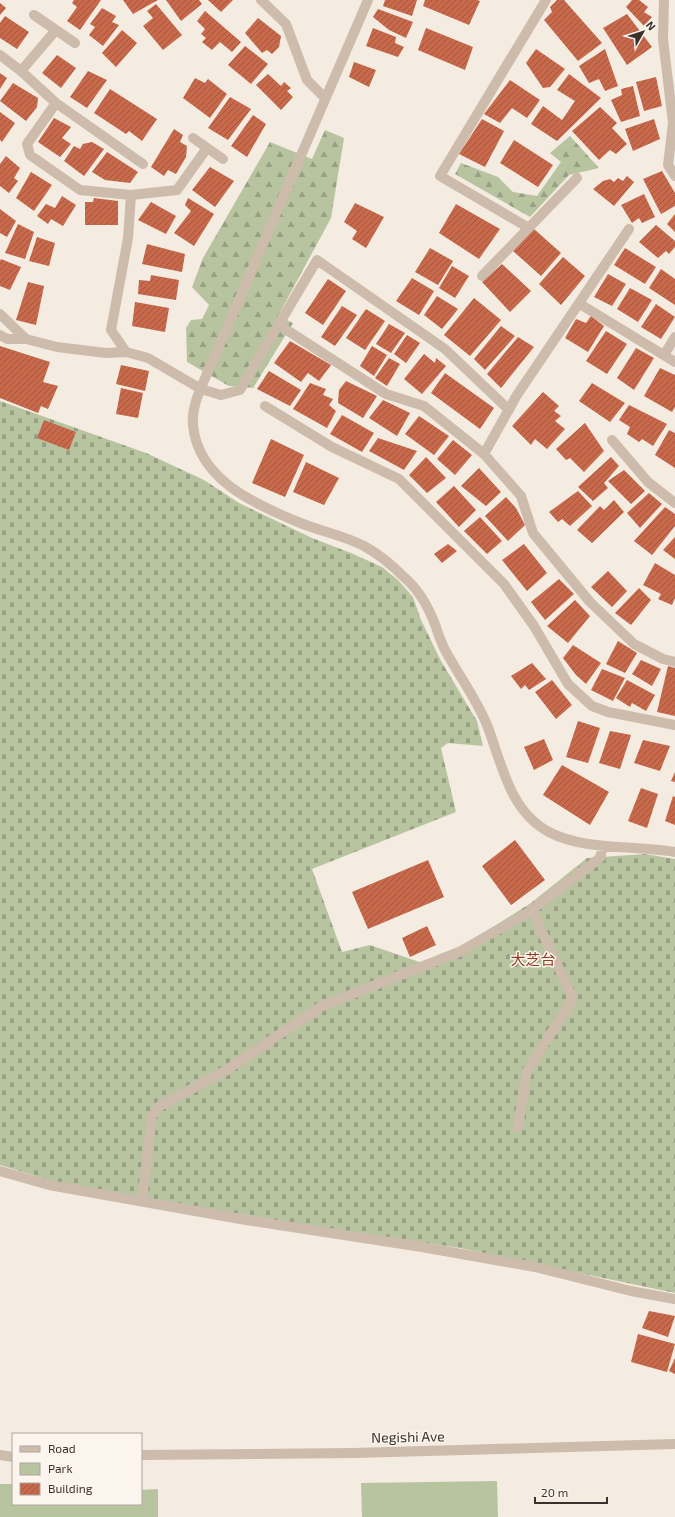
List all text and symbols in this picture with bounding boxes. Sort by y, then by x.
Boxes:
north arrow [623,12,663,52]
text: N [644,18,659,33]
district label: 大芝台 [510,950,556,968]
street label: Negishi Ave [371,1427,445,1446]
legend [12,1433,142,1505]
text: Road [48,1441,76,1455]
text: Park [48,1461,73,1475]
scale bar [535,1479,607,1505]
text: Building [48,1481,93,1495]
text: 20 m [541,1485,568,1499]

